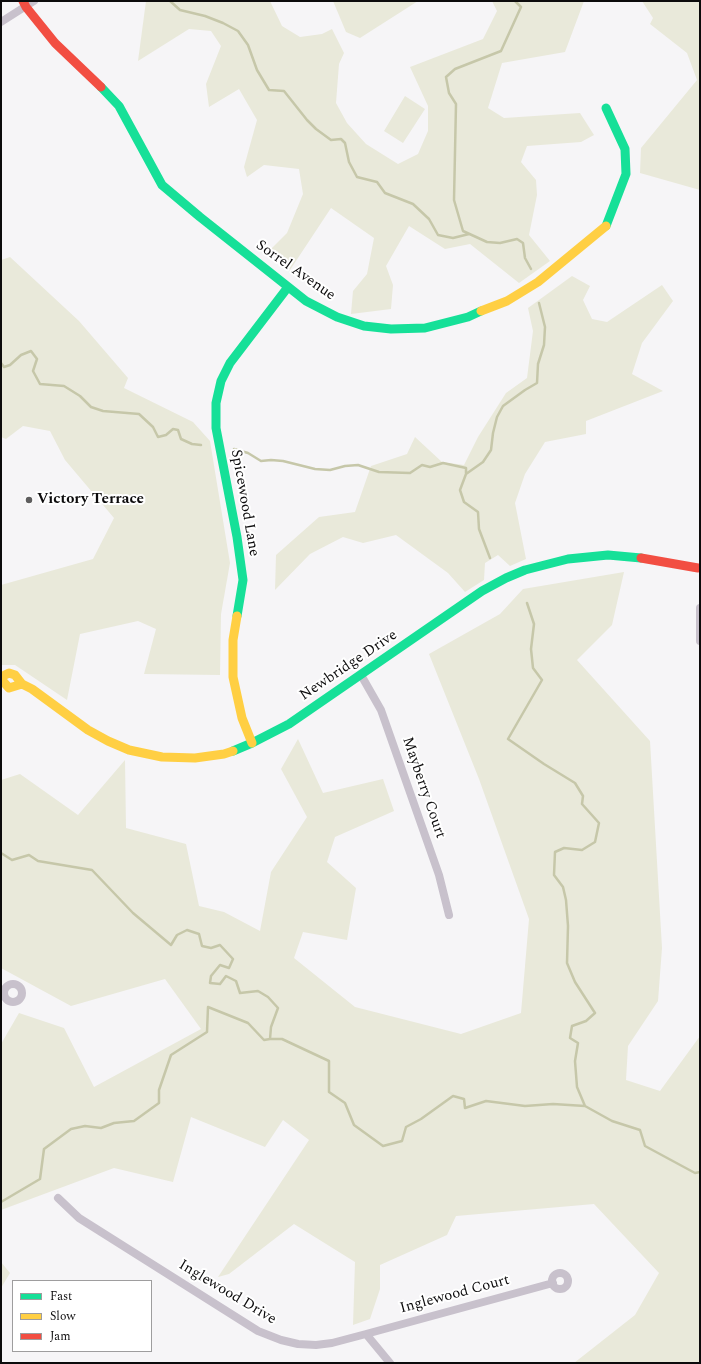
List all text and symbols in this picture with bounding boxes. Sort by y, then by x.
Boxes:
street label: Sorrel Avenue [252,237,338,305]
street label: Spicewood Lane [226,448,262,558]
place label: Victory Terrace [37,491,144,509]
marker: Victory Terrace [24,495,34,505]
street label: Newbridge Drive [297,627,401,705]
street label: Mayberry Court [397,735,449,841]
street label: Inglewood Drive [175,1257,279,1329]
street label: Inglewood Court [398,1272,512,1318]
legend [12,1280,152,1352]
text: Fast [50,1287,72,1306]
text: Slow [50,1307,75,1326]
text: Jam [50,1327,71,1346]

